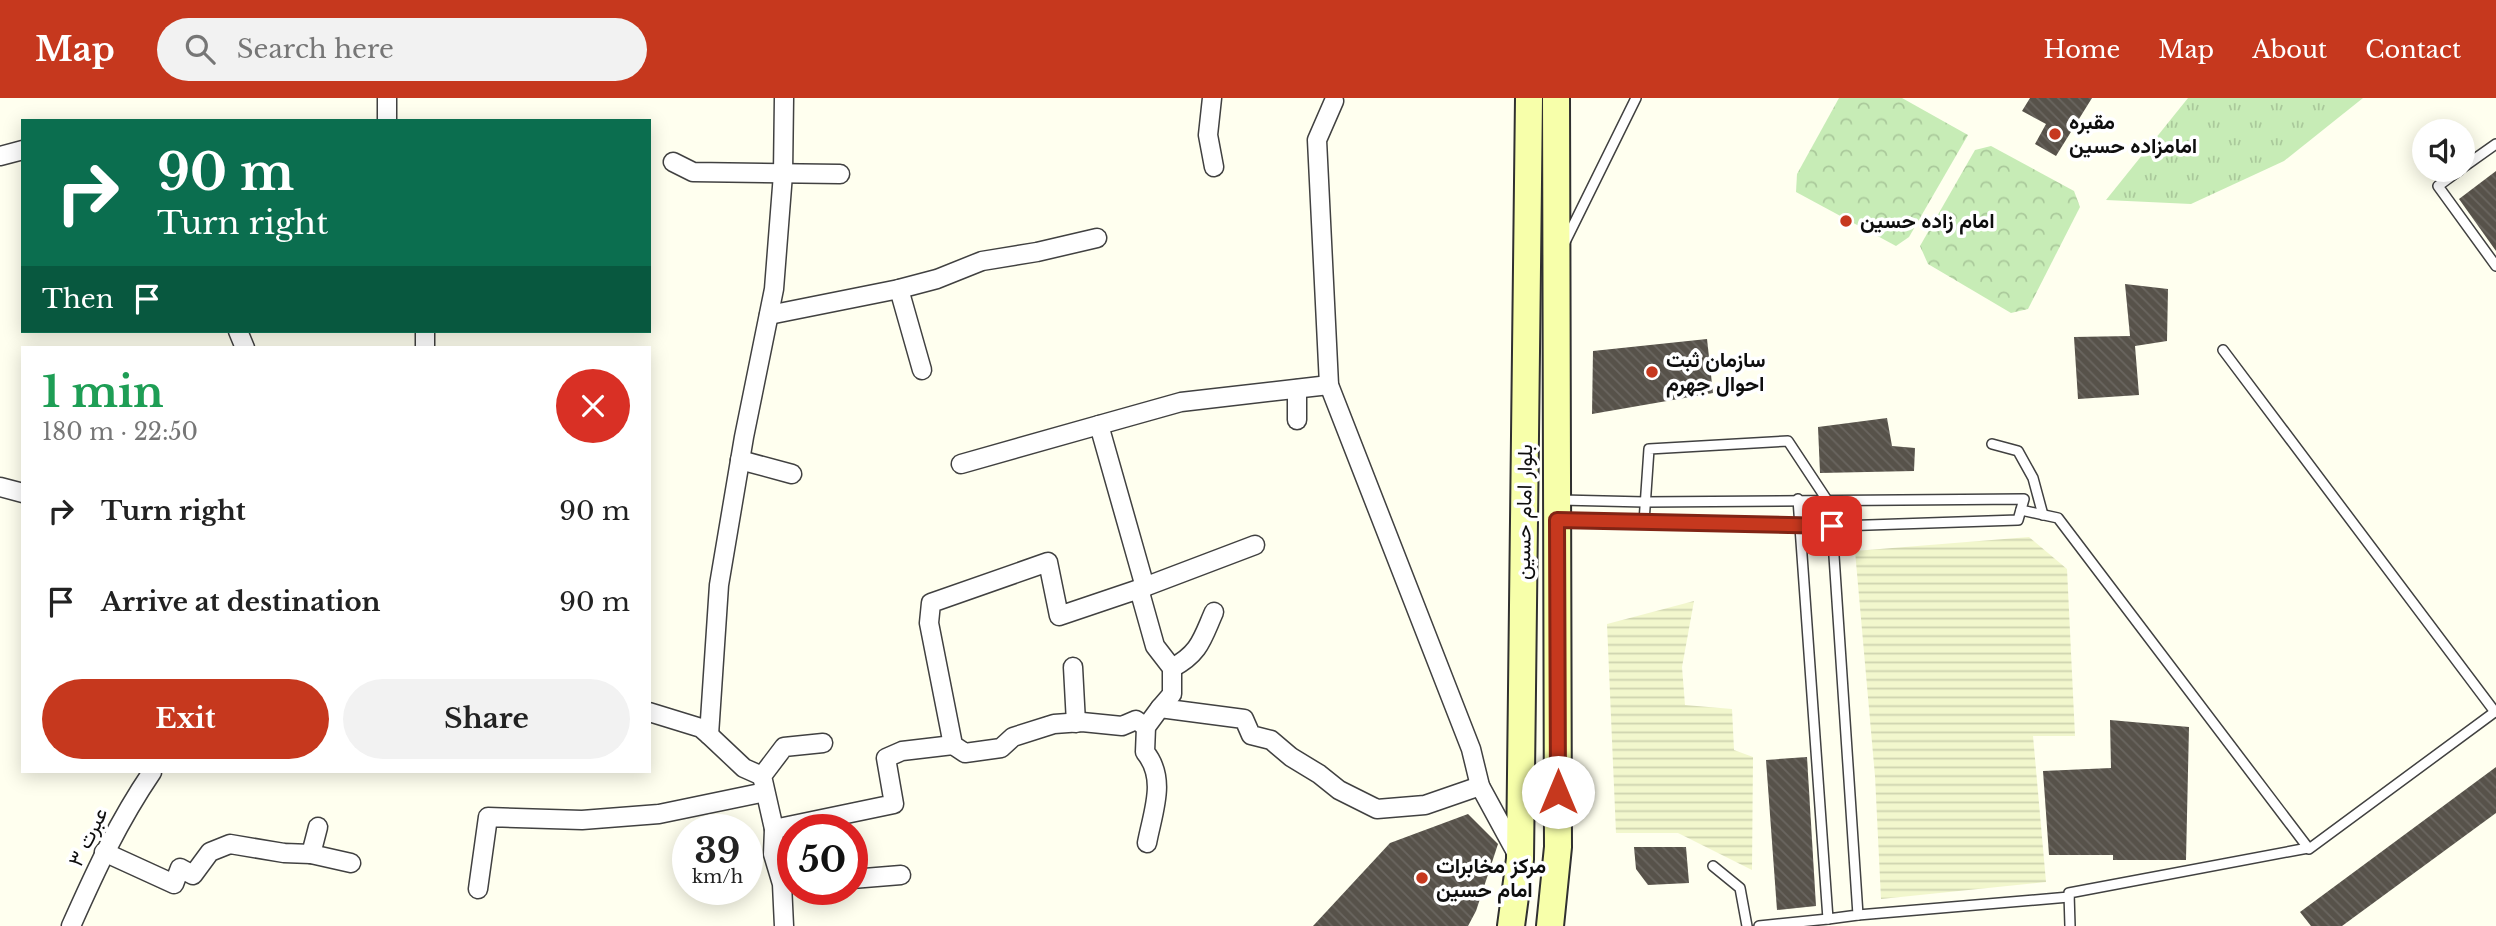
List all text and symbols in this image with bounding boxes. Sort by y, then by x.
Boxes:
search box [157,18,647,81]
text: Map [35,29,115,70]
icon: search [181,30,219,68]
text: Search here [237,33,394,65]
text: Home [2044,35,2120,64]
text: Map [2158,35,2214,64]
text: About [2252,35,2327,64]
text: Contact [2365,35,2461,64]
place label: مقبره امامزاده حسین [2069,109,2197,159]
map controls [2412,119,2475,182]
button: sound [2412,119,2475,182]
marker: مقبره امامزاده حسین [2047,126,2063,142]
text: 90 m [157,142,294,203]
icon: right [42,147,133,238]
text: Turn right [157,203,328,243]
place label: امام زاده حسین [1860,208,1995,235]
marker: امام زاده حسین [1838,213,1854,229]
icon: arrive [128,280,166,318]
text: Then [42,283,114,315]
place label: سازمان ثبت احوال جهرم [1666,347,1766,398]
marker: سازمان ثبت احوال جهرم [1644,364,1660,380]
text: 1 min [42,366,164,418]
button: close [556,369,630,443]
text: 180 m · 22:50 [42,418,198,446]
street label: بلوار امام حسین [1510,444,1539,580]
icon: right [42,492,80,530]
text: Turn right [101,495,246,527]
text: 90 m [559,495,630,527]
pin [1802,496,1862,556]
icon: arrive [1813,507,1851,545]
icon: arrive [42,583,80,621]
text: Arrive at destination [101,586,381,618]
text: 90 m [559,586,630,618]
button: Exit [42,679,329,759]
button: Share [343,679,630,759]
position arrow [1521,755,1595,829]
street label: عبرت ۳ [63,803,113,871]
speed limit sign: 50 [777,814,868,905]
text: 39 [695,829,740,872]
place label: مرکز مخابرات امام حسین [1436,853,1546,904]
text: km/h [692,866,743,888]
marker: مرکز مخابرات امام حسین [1414,870,1430,886]

